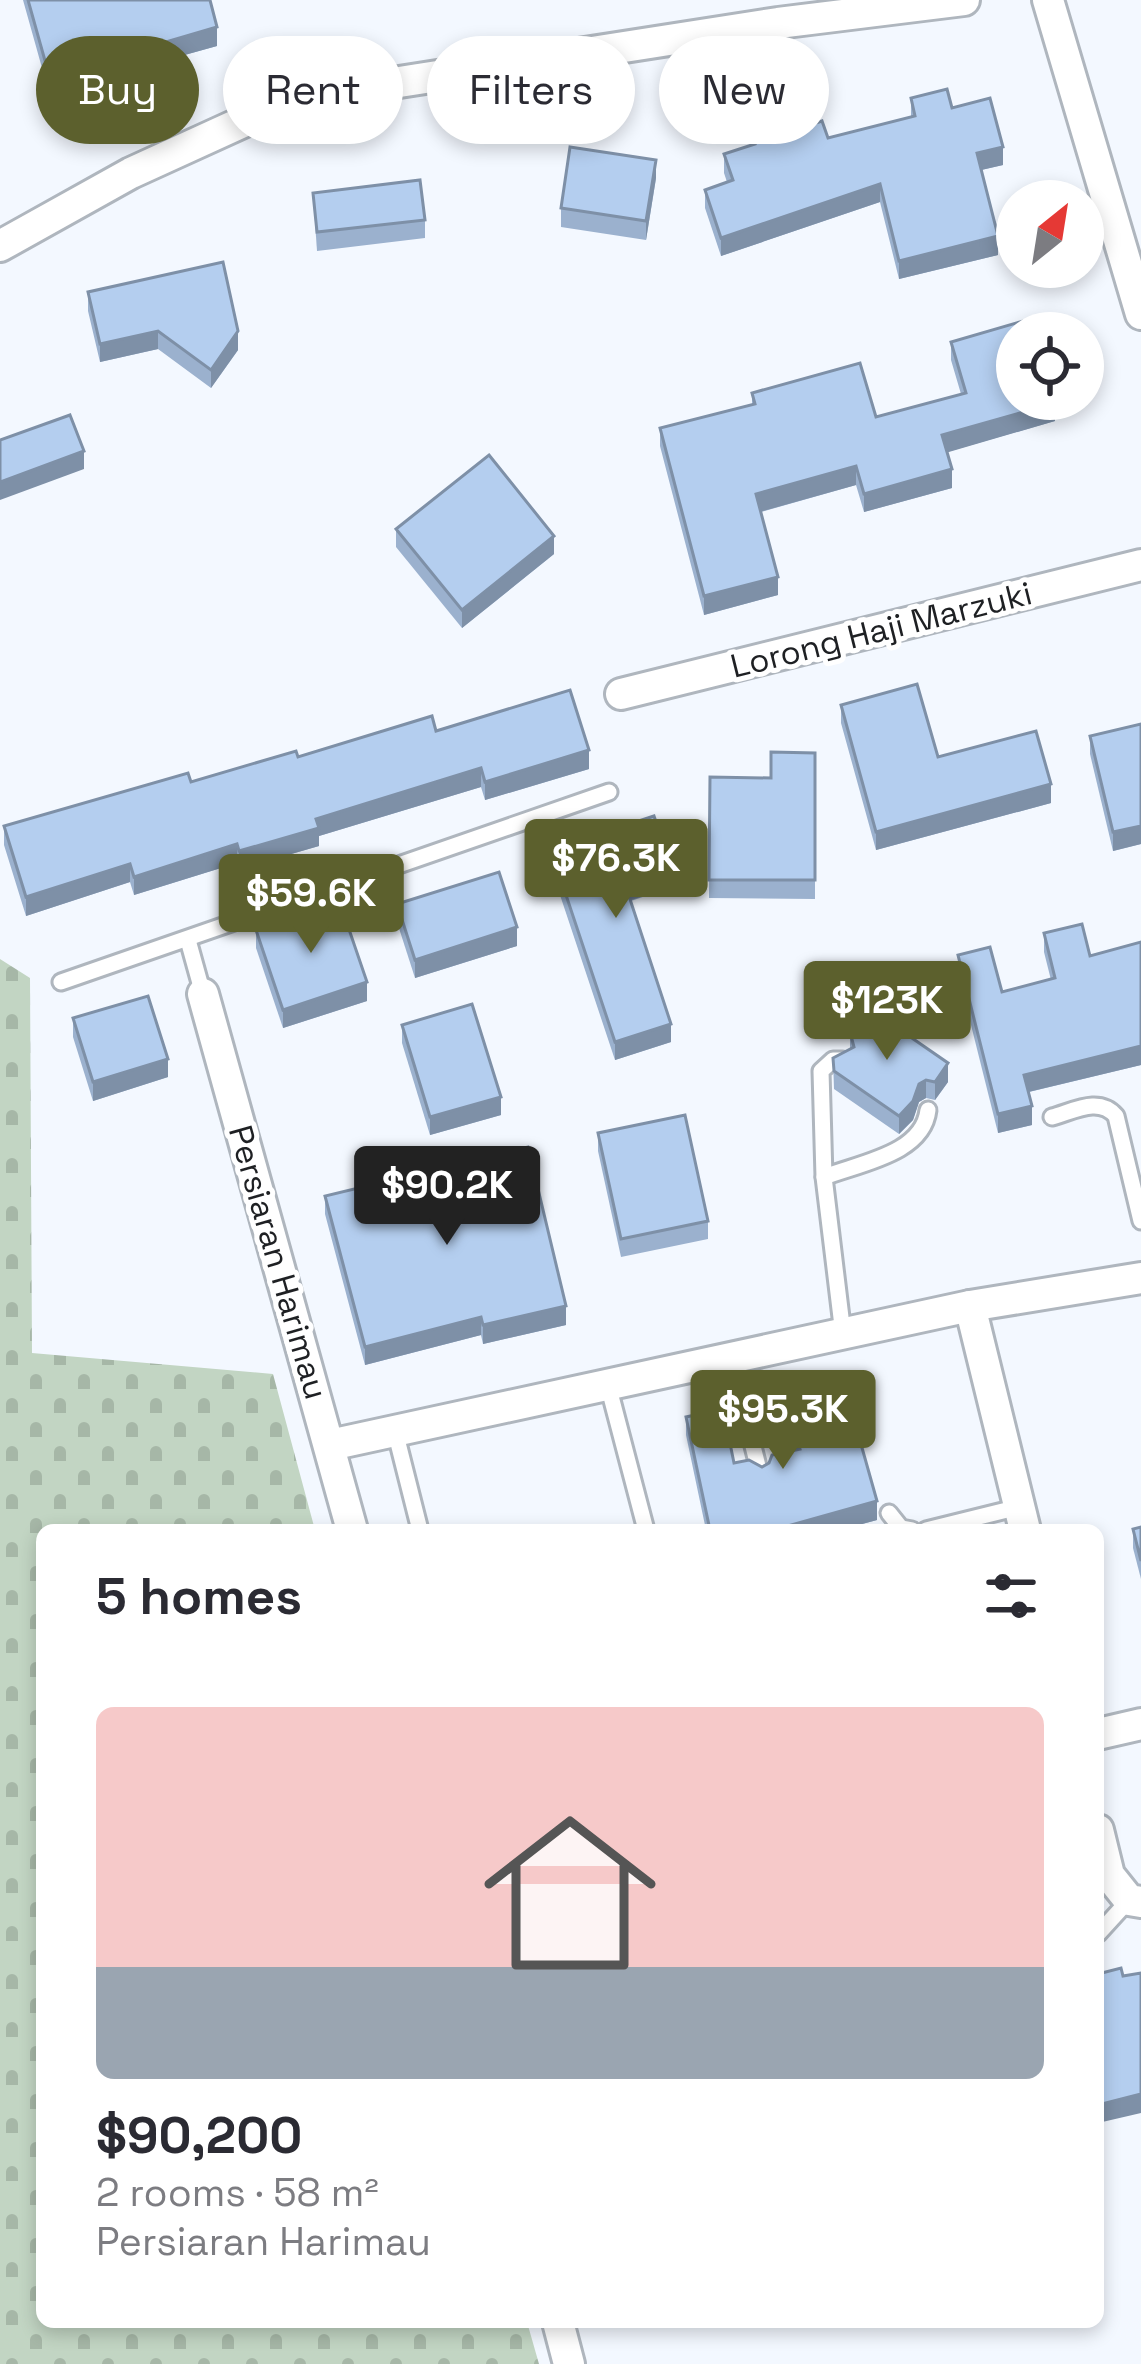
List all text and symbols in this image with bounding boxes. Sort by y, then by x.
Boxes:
chip: Buy [36,36,199,144]
chip: Rent [223,36,403,144]
chip: Filters [427,36,635,144]
chip: New [659,36,829,144]
north arrow [996,180,1104,288]
map controls [996,180,1104,420]
button: locate [996,312,1104,420]
street label: Lorong Haji Marzuki [726,572,1036,688]
pin: $76.3K [518,819,714,921]
text: $76.3K [552,833,680,882]
pin: $59.6K [213,854,409,956]
text: $59.6K [246,868,376,917]
pin: $123K [803,961,971,1063]
text: $123K [831,975,943,1024]
street label: Persiaran Harimau [219,1120,337,1404]
pin: $90.2K [349,1146,545,1248]
text: $90.2K [381,1160,513,1209]
pin: $95.3K [685,1370,881,1472]
text: $95.3K [718,1384,848,1433]
icon: filters [978,1563,1044,1629]
text: 5 homes [96,1564,302,1629]
icon: home [462,1785,678,2001]
text: $90,200 [96,2103,302,2168]
text: 2 rooms · 58 m² [96,2168,379,2217]
text: Persiaran Harimau [96,2217,431,2266]

